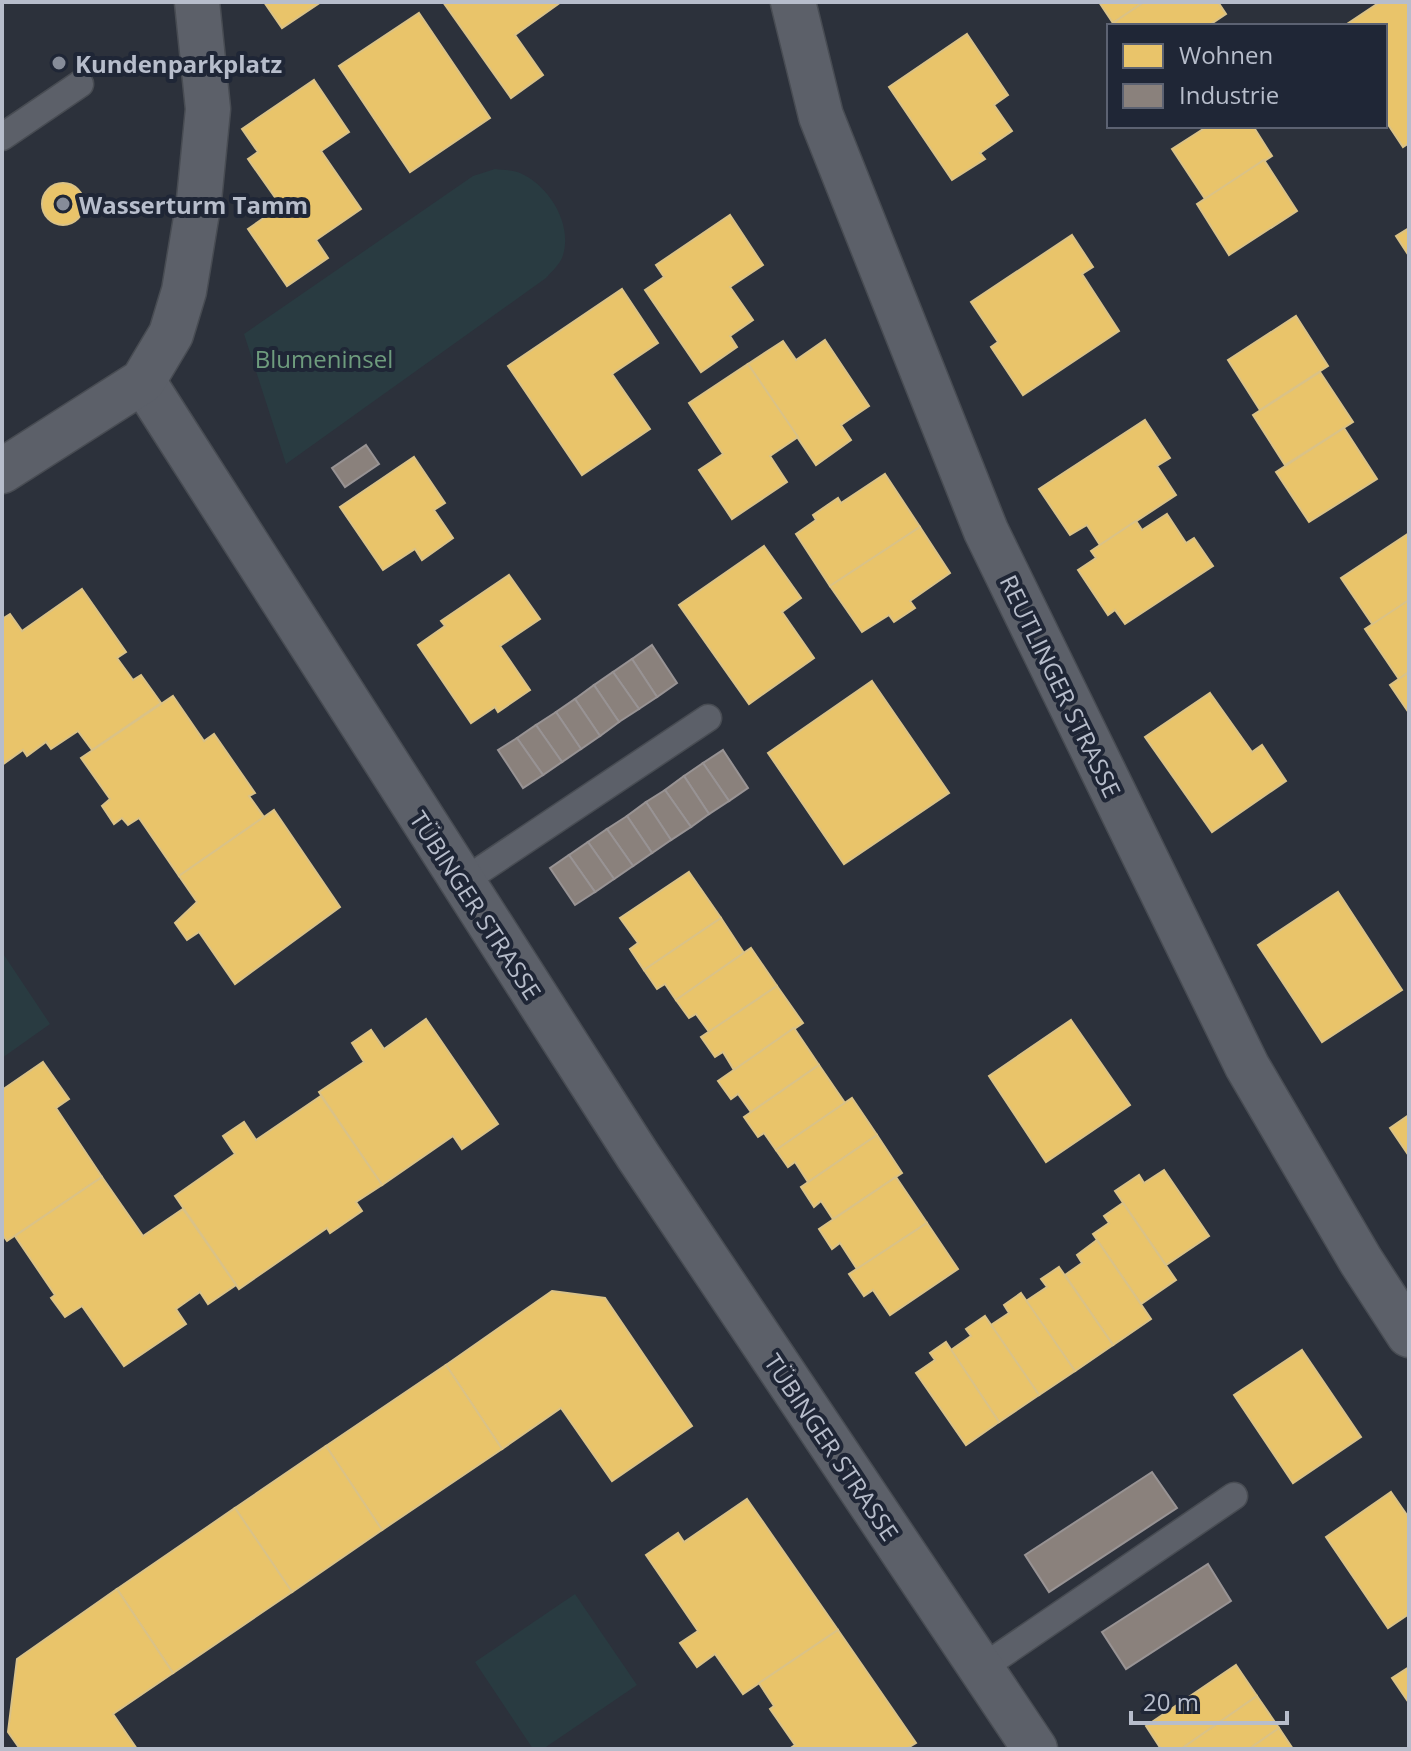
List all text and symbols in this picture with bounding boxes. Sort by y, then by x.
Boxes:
legend [1107,24,1387,128]
text: Wohnen [1179,38,1273,71]
place label: Kundenparkplatz [75,47,282,80]
marker: Kundenparkplatz [50,54,68,72]
text: Industrie [1179,78,1279,111]
place label: Wasserturm Tamm [79,188,308,221]
marker: Wasserturm Tamm [54,195,72,213]
park label: Blumeninsel [255,342,393,375]
street label: REUTLINGER STRASSE [993,569,1129,803]
street label: TÜBINGER STRASSE [403,804,549,1006]
street label: TÜBINGER STRASSE [757,1347,907,1547]
scale bar [1131,1675,1287,1725]
text: 20 m [1143,1685,1199,1718]

